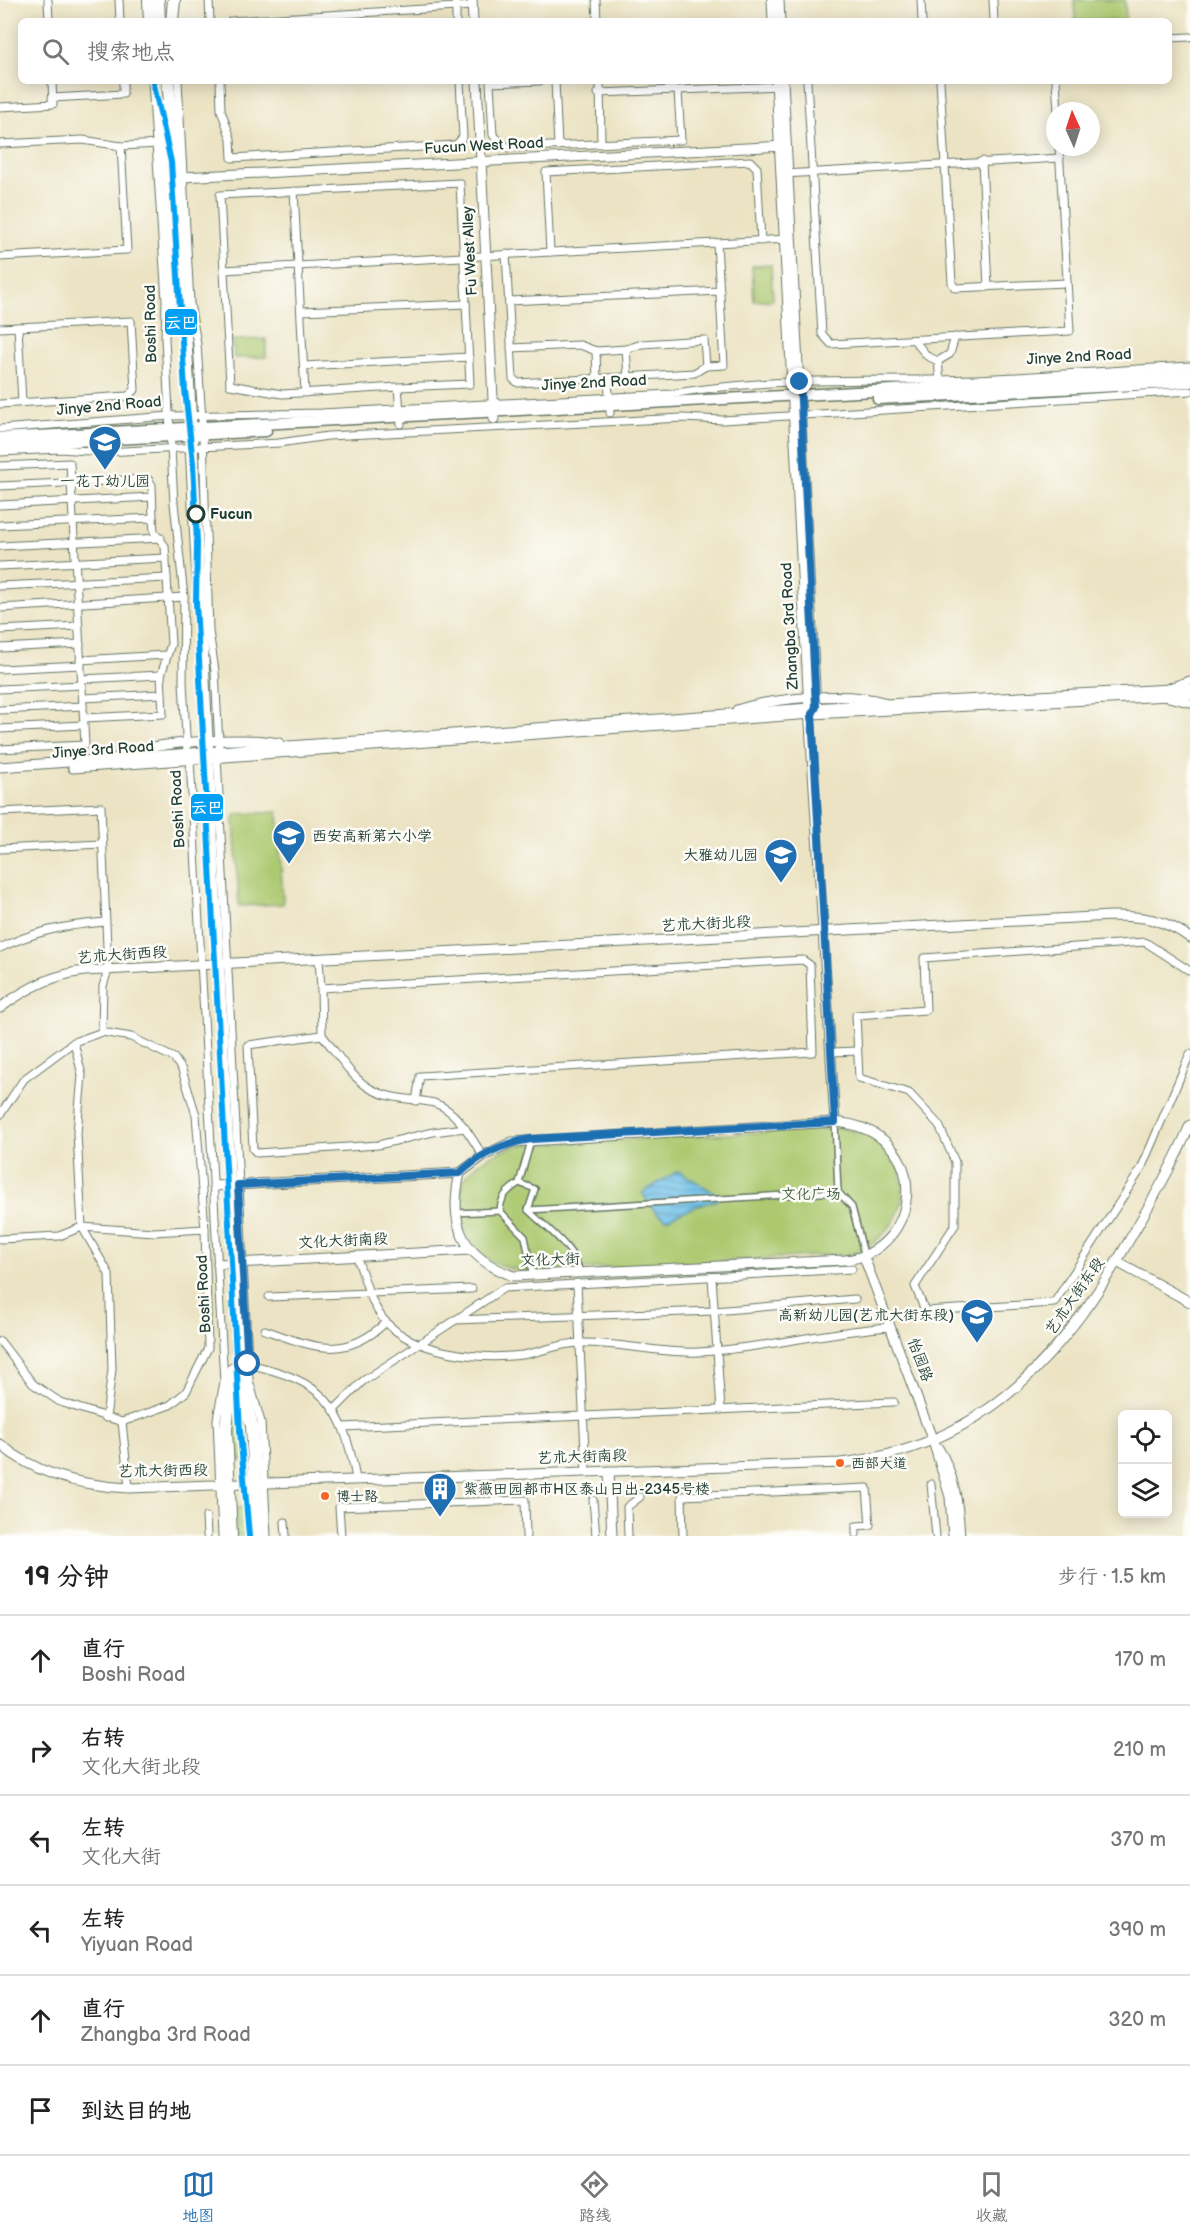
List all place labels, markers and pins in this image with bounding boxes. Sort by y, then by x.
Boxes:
school or university icon: 一花丁幼儿园 [87,424,123,471]
place label: 一花丁幼儿园 [60,472,150,491]
marker: Fucun [187,505,205,523]
place label: Fucun [210,505,252,524]
school or university icon: 西安高新第六小学 [271,818,307,865]
place label: 西安高新第六小学 [312,827,432,846]
school or university icon: 大雅幼儿园 [763,837,799,884]
place label: 大雅幼儿园 [683,846,758,865]
school or university icon: 高新幼儿园(艺术大街东段) [959,1297,995,1344]
place label: 高新幼儿园(艺术大街东段) [778,1306,954,1325]
place label: 西部大道 [851,1455,907,1472]
marker: 西部大道 [834,1457,846,1469]
building icon: 紫薇田园都市H区泰山日出-2345号楼 [422,1471,458,1518]
place label: 紫薇田园都市H区泰山日出-2345号楼 [463,1480,710,1499]
place label: 博士路 [336,1488,378,1505]
marker: 博士路 [319,1490,331,1502]

